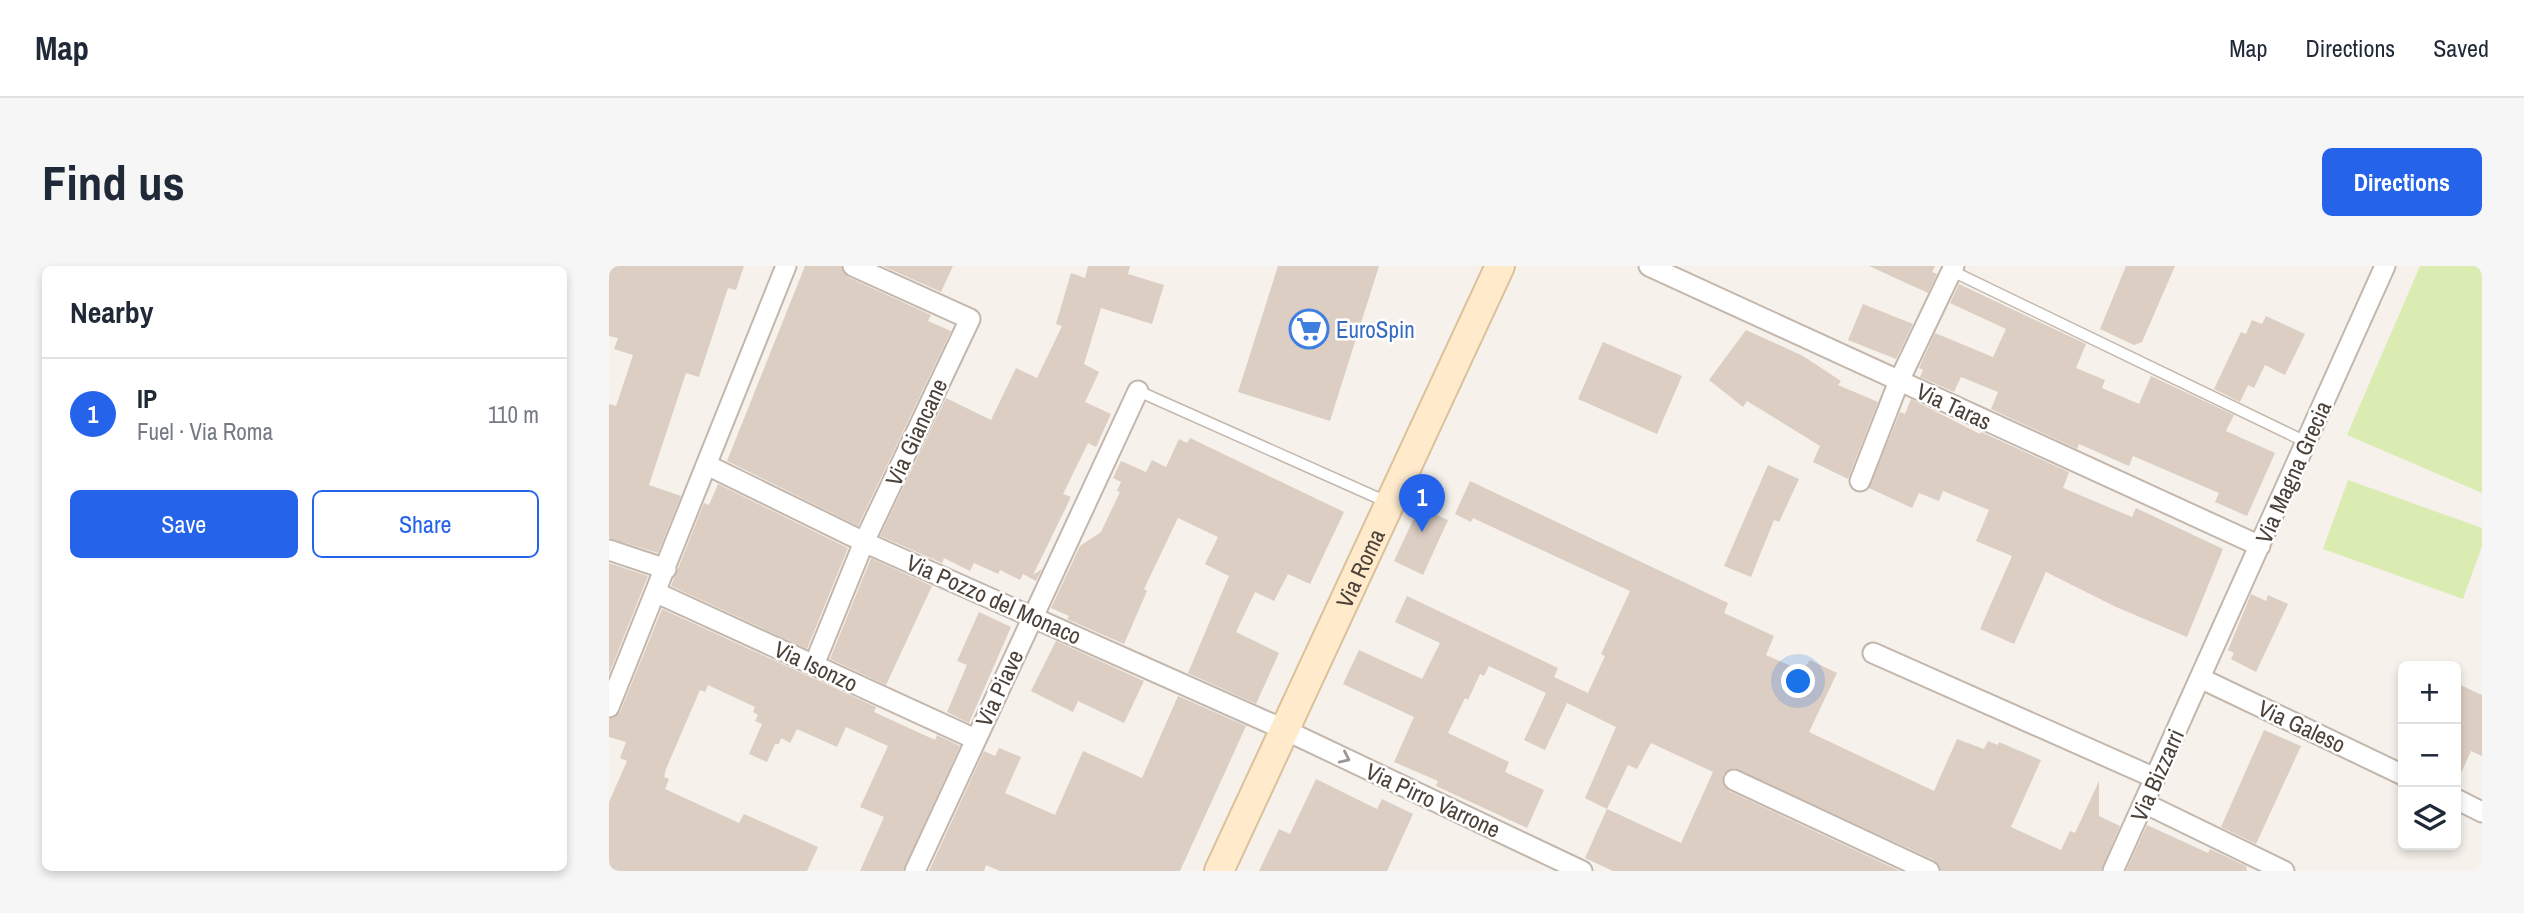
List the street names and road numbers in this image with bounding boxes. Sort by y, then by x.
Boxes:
street label: Via Giancane [878,373,954,491]
street label: Via Taras [1911,375,1997,437]
street label: Via Magna Grecia [2248,395,2338,548]
street label: Via Roma [1328,523,1392,613]
street label: Via Pozzo del Monaco [902,547,1086,651]
street label: Via Isonzo [769,633,863,699]
street label: Via Piave [968,645,1030,731]
street label: Via Galeso [2253,692,2351,760]
street label: Via Bizzarri [2123,724,2191,826]
street label: Via Pirro Varrone [1361,755,1505,845]

